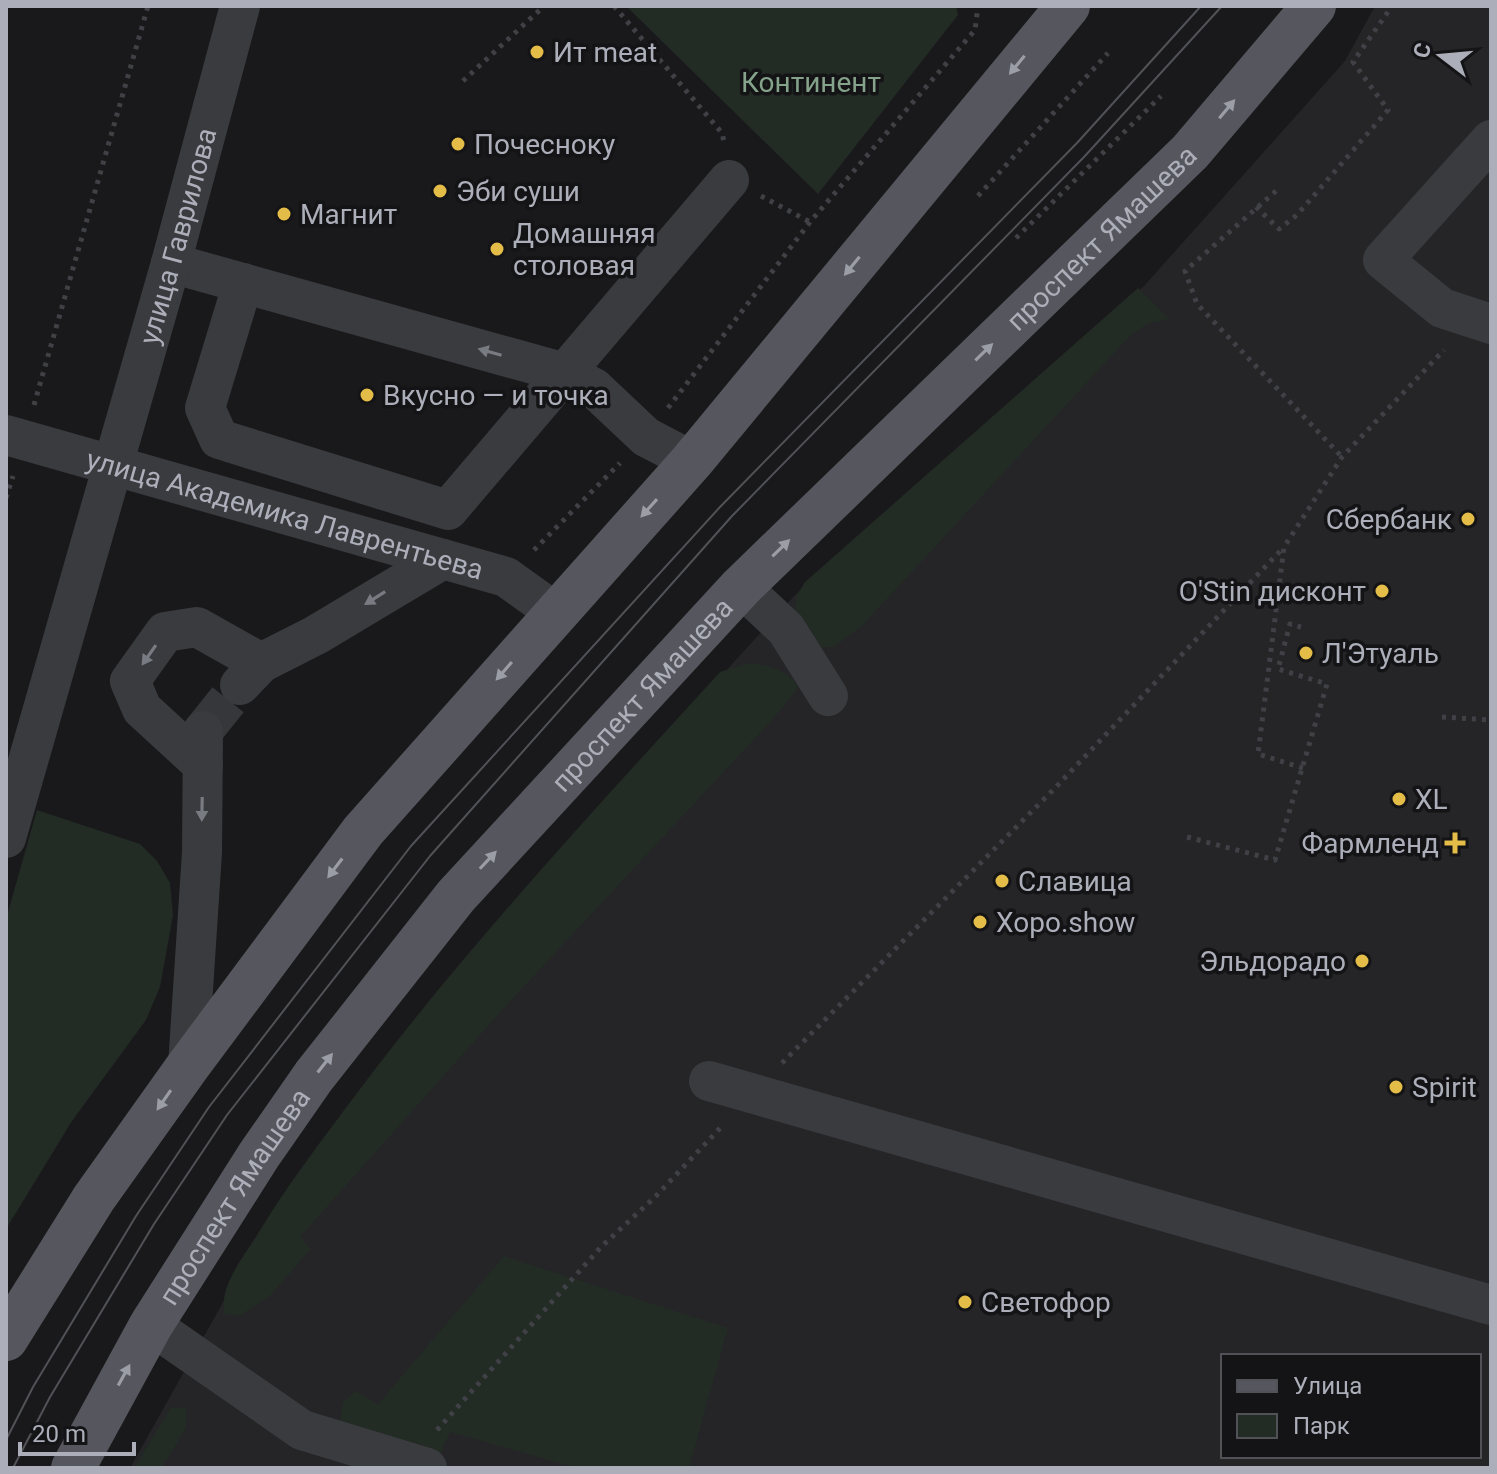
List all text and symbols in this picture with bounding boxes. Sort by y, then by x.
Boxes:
north arrow [1401,16,1481,96]
place label: Ит meat [553,36,657,69]
text: С [1408,40,1436,61]
marker: Ит meat [528,43,546,61]
one-way arrow [1009,55,1026,75]
park label: Континент [741,66,881,99]
one-way arrow [1218,99,1235,119]
street label: улица Гаврилова [132,124,223,348]
place label: Почесноку [474,128,615,161]
marker: Почесноку [449,135,467,153]
street label: проспект Ямашева [1000,138,1203,337]
place label: Эби суши [456,175,580,208]
marker: Эби суши [431,182,449,200]
place label: Магнит [300,198,397,231]
marker: Магнит [275,205,293,223]
place label: Домашняя столовая [513,217,656,282]
marker: Домашняя столовая [488,240,506,258]
one-way arrow [844,256,861,276]
one-way arrow [974,343,993,361]
one-way arrow [477,345,501,358]
place label: Вкусно — и точка [383,379,609,412]
marker: Вкусно — и точка [358,386,376,404]
street label: улица Академика Лаврентьева [83,442,487,586]
one-way arrow [641,499,659,518]
place label: Сбербанк [1326,503,1452,536]
marker: Сбербанк [1459,510,1477,528]
one-way arrow [771,540,790,558]
place label: O'Stin дисконт [1179,575,1366,608]
marker: O'Stin дисконт [1373,582,1391,600]
one-way arrow [364,590,386,604]
street label: проспект Ямашева [544,591,739,798]
place label: Л'Этуаль [1322,637,1439,670]
one-way arrow [141,644,157,666]
marker: Л'Этуаль [1297,644,1315,662]
one-way arrow [496,662,514,681]
place label: XL [1415,783,1448,816]
marker: XL [1390,790,1408,808]
one-way arrow [196,797,208,822]
place label: Фармленд [1302,827,1439,860]
marker: Фармленд [1446,834,1464,852]
one-way arrow [479,851,497,870]
one-way arrow [328,858,344,879]
place label: Славица [1018,865,1132,898]
marker: Славица [993,872,1011,890]
place label: Xopo.show [996,906,1135,939]
marker: Xopo.show [971,913,989,931]
place label: Эльдорадо [1199,945,1346,978]
marker: Эльдорадо [1353,952,1371,970]
one-way arrow [316,1053,332,1073]
place label: Spirit [1412,1071,1477,1104]
marker: Spirit [1387,1078,1405,1096]
street label: проспект Ямашева [152,1082,317,1311]
one-way arrow [157,1089,172,1110]
place label: Светофор [981,1286,1111,1319]
marker: Светофор [956,1293,974,1311]
legend [1221,1354,1481,1458]
one-way arrow [116,1364,130,1386]
text: Улица [1293,1372,1362,1400]
scale bar [20,1406,134,1456]
text: Парк [1293,1412,1350,1440]
text: 20 m [32,1420,86,1448]

